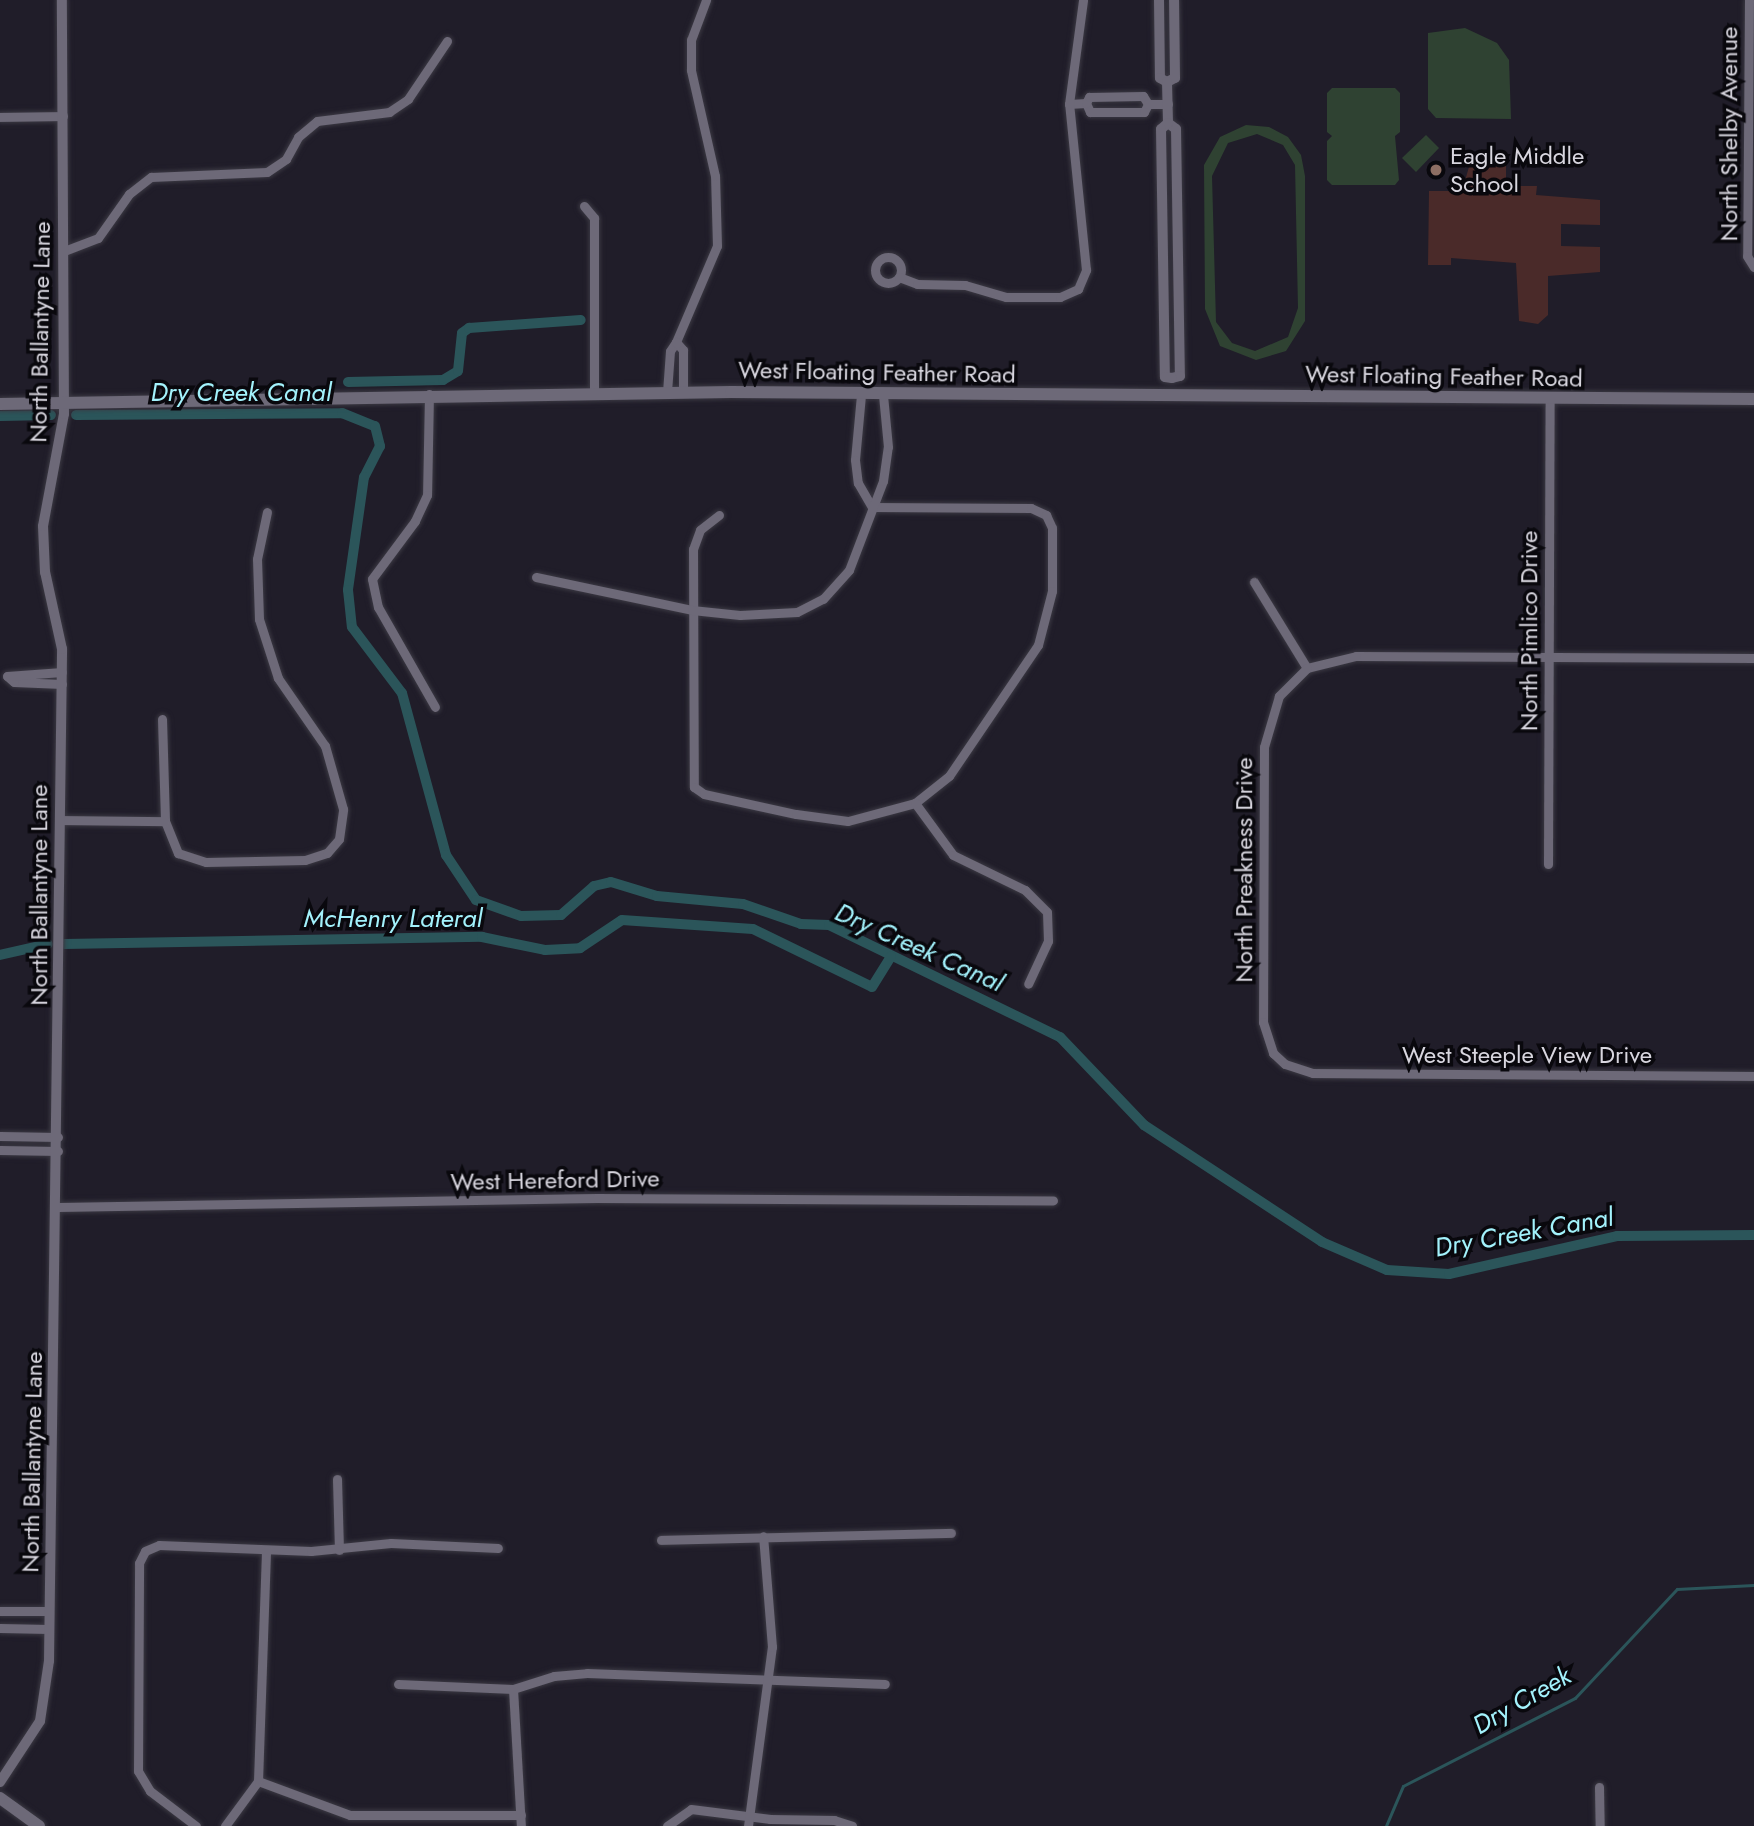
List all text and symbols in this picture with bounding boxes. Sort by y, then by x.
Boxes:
street label: North Shelby Avenue [1715,27,1743,241]
place label: Eagle Middle School [1450,142,1584,198]
marker: Eagle Middle School [1428,162,1444,178]
street label: North Ballantyne Lane [24,221,56,443]
street label: West Floating Feather Road [738,355,1016,389]
street label: West Floating Feather Road [1305,359,1583,393]
water label: Dry Creek Canal [150,377,332,409]
street label: North Pimlico Drive [1515,531,1543,731]
street label: North Preakness Drive [1230,757,1258,983]
street label: North Ballantyne Lane [25,784,53,1006]
water label: Dry Creek Canal [830,897,1008,999]
water label: McHenry Lateral [304,903,482,935]
street label: West Steeple View Drive [1402,1041,1652,1069]
street label: West Hereford Drive [450,1164,660,1196]
water label: Dry Creek Canal [1432,1202,1616,1264]
street label: North Ballantyne Lane [16,1351,48,1573]
water label: Dry Creek [1467,1660,1577,1742]

